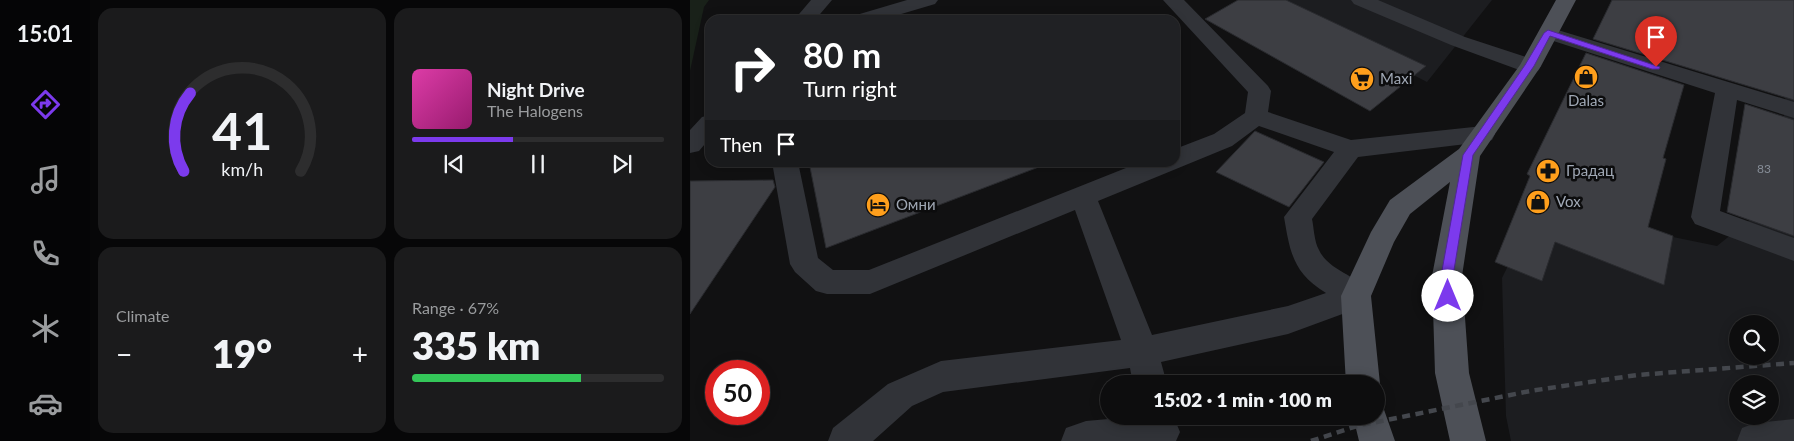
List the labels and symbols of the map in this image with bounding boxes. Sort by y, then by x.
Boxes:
pin [1635,16,1677,67]
shop icon: Dalas [1573,64,1599,90]
supermarket icon: Maxi [1349,66,1375,92]
place label: Maxi [1380,69,1412,87]
place label: Dalas [1568,91,1604,109]
pharmacy icon: Градац [1535,158,1561,184]
place label: Градац [1566,161,1614,179]
house number: 83 [1757,161,1771,176]
shop icon: Vox [1525,189,1551,215]
hotel icon: Омни [865,192,891,218]
place label: Vox [1556,192,1581,210]
place label: Омни [896,195,936,213]
position arrow [1421,269,1473,321]
speed limit sign: 50 [705,360,770,425]

